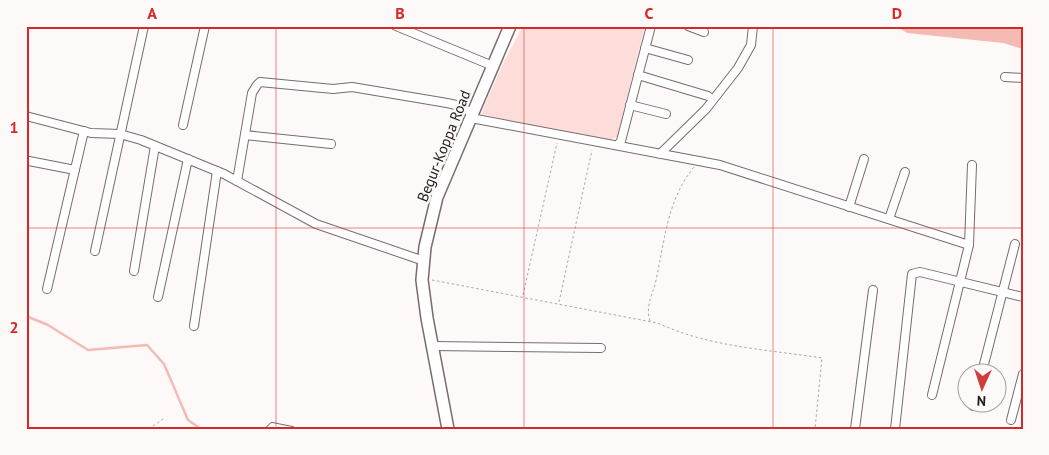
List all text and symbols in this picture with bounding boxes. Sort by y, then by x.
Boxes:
text: A [147,3,157,23]
text: B [395,3,405,23]
text: C [645,3,654,23]
text: D [892,3,902,23]
street label: Begur-Koppa Road [412,87,475,204]
text: 1 [9,117,19,137]
text: 2 [9,317,19,337]
north arrow [956,362,1006,412]
text: N [976,392,986,410]

